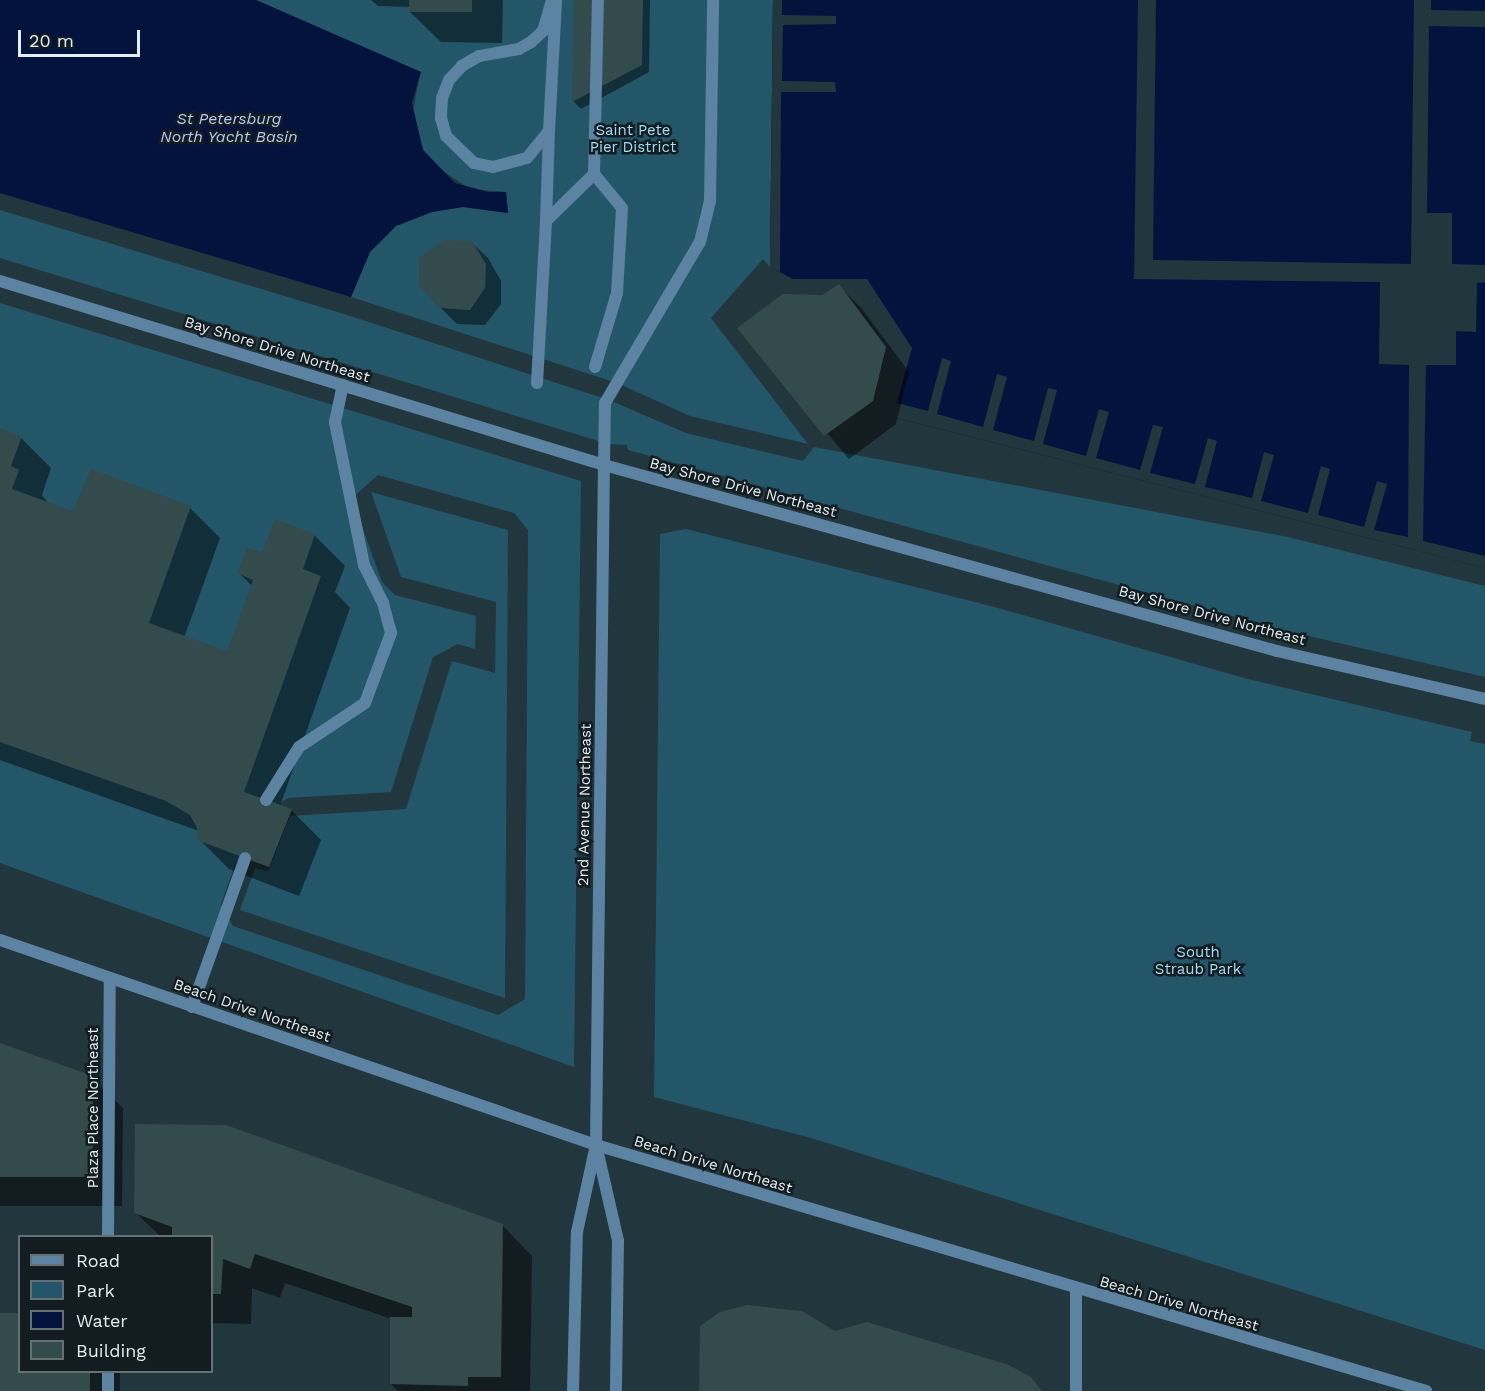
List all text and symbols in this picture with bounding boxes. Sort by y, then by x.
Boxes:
scale bar [21,18,142,56]
text: 20 m [29,30,74,51]
water label: St Petersburg North Yacht Basin [160,109,298,147]
park label: Saint Pete Pier District [590,121,676,156]
street label: Bay Shore Drive Northeast [182,313,372,387]
street label: Bay Shore Drive Northeast [647,454,839,522]
street label: Bay Shore Drive Northeast [1116,582,1308,650]
street label: 2nd Avenue Northeast [575,723,595,887]
park label: South Straub Park [1155,943,1241,978]
street label: Beach Drive Northeast [171,976,333,1046]
street label: Plaza Place Northeast [85,1028,103,1188]
street label: Beach Drive Northeast [632,1132,794,1198]
legend [18,1235,213,1373]
text: Road [76,1250,120,1271]
street label: Beach Drive Northeast [1097,1273,1261,1335]
text: Park [76,1280,115,1301]
text: Water [76,1310,128,1331]
text: Building [76,1340,146,1361]

